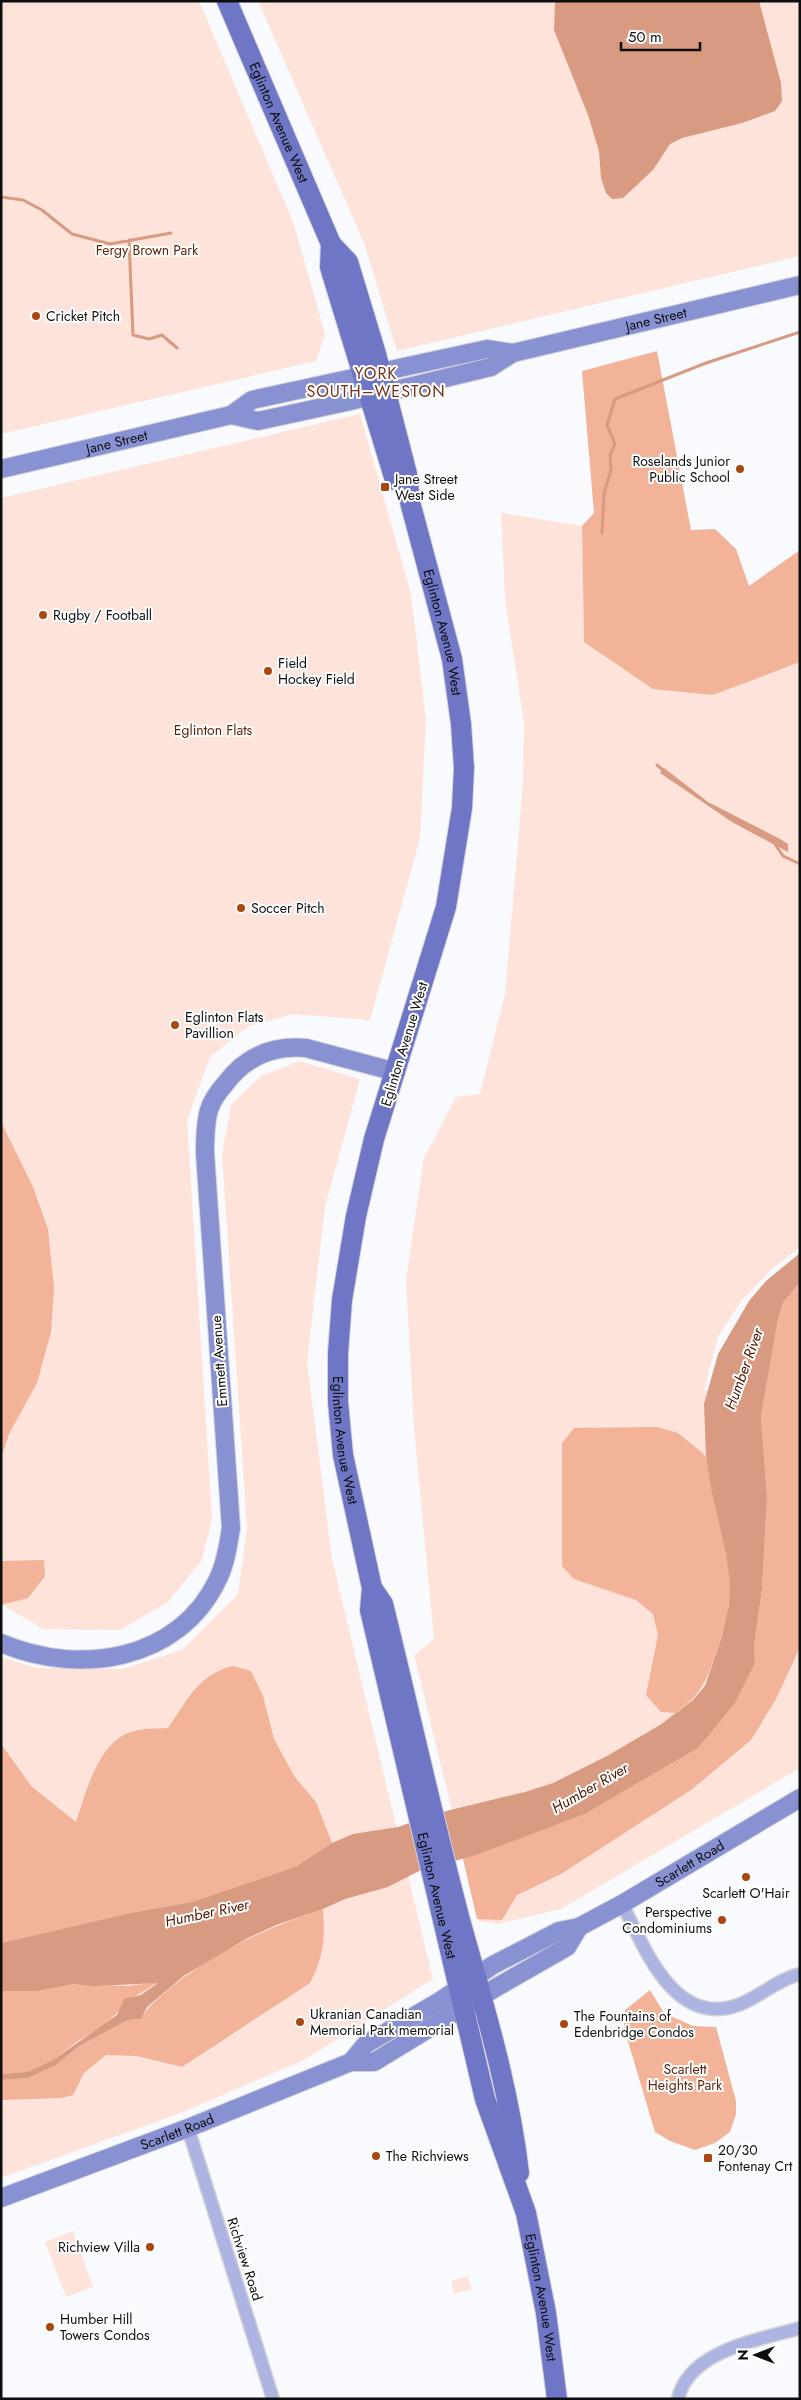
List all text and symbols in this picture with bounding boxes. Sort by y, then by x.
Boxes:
scale bar [621,20,700,52]
text: 50 m [628,26,662,48]
street label: Eglinton Avenue West [244,59,314,186]
park label: Fergy Brown Park [96,240,199,260]
street label: Jane Street [622,302,689,336]
place label: Cricket Pitch [46,306,120,326]
marker: Cricket Pitch [30,310,42,322]
district label: YORK SOUTH–WESTON [306,362,446,403]
street label: Jane Street [82,425,150,459]
place label: Roselands Junior Public School [632,451,730,487]
marker: Roselands Junior Public School [734,463,746,475]
place label: Jane Street West Side [393,469,458,505]
marker: Jane Street West Side [379,481,391,493]
street label: Eglinton Avenue West [418,567,467,697]
place label: Rugby / Football [53,605,152,625]
marker: Rugby / Football [37,609,49,621]
place label: Field Hockey Field [278,653,355,689]
marker: Field Hockey Field [262,665,274,677]
park label: Eglinton Flats [174,720,253,740]
place label: Soccer Pitch [251,898,325,918]
marker: Soccer Pitch [235,902,247,914]
street label: Eglinton Avenue West [376,979,433,1109]
place label: Eglinton Flats Pavillion [185,1007,264,1043]
marker: Eglinton Flats Pavillion [169,1019,181,1031]
street label: Emmett Avenue [206,1315,232,1407]
water label: Humber River [719,1324,769,1413]
street label: Eglinton Avenue West [328,1376,364,1507]
water label: Humber River [548,1757,633,1819]
street label: Eglinton Avenue West [413,1830,462,1961]
street label: Scarlett Road [651,1835,728,1892]
marker: Scarlett O'Hair [740,1871,752,1883]
place label: Scarlett O'Hair [702,1883,790,1903]
water label: Humber River [163,1893,252,1933]
place label: Perspective Condominiums [622,1902,712,1938]
marker: Perspective Condominiums [716,1914,728,1926]
place label: Ukranian Canadian Memorial Park memorial [310,2004,454,2040]
place label: The Fountains of Edenbridge Condos [574,2006,694,2042]
marker: Ukranian Canadian Memorial Park memorial [294,2016,306,2028]
marker: The Fountains of Edenbridge Condos [558,2018,570,2030]
park label: Scarlett Heights Park [648,2059,723,2095]
street label: Scarlett Road [137,2109,217,2155]
place label: 20/30 Fontenay Crt [718,2140,793,2176]
place label: The Richviews [386,2146,469,2166]
marker: The Richviews [370,2150,382,2162]
marker: 20/30 Fontenay Crt [702,2152,714,2164]
street label: Richview Road [222,2215,268,2303]
street label: Eglinton Avenue West [520,2232,562,2363]
place label: Richview Villa [58,2237,140,2257]
marker: Richview Villa [144,2241,156,2253]
place label: Humber Hill Towers Condos [60,2309,150,2345]
marker: Humber Hill Towers Condos [44,2321,56,2333]
north arrow [731,2330,781,2380]
text: N [733,2349,753,2361]

